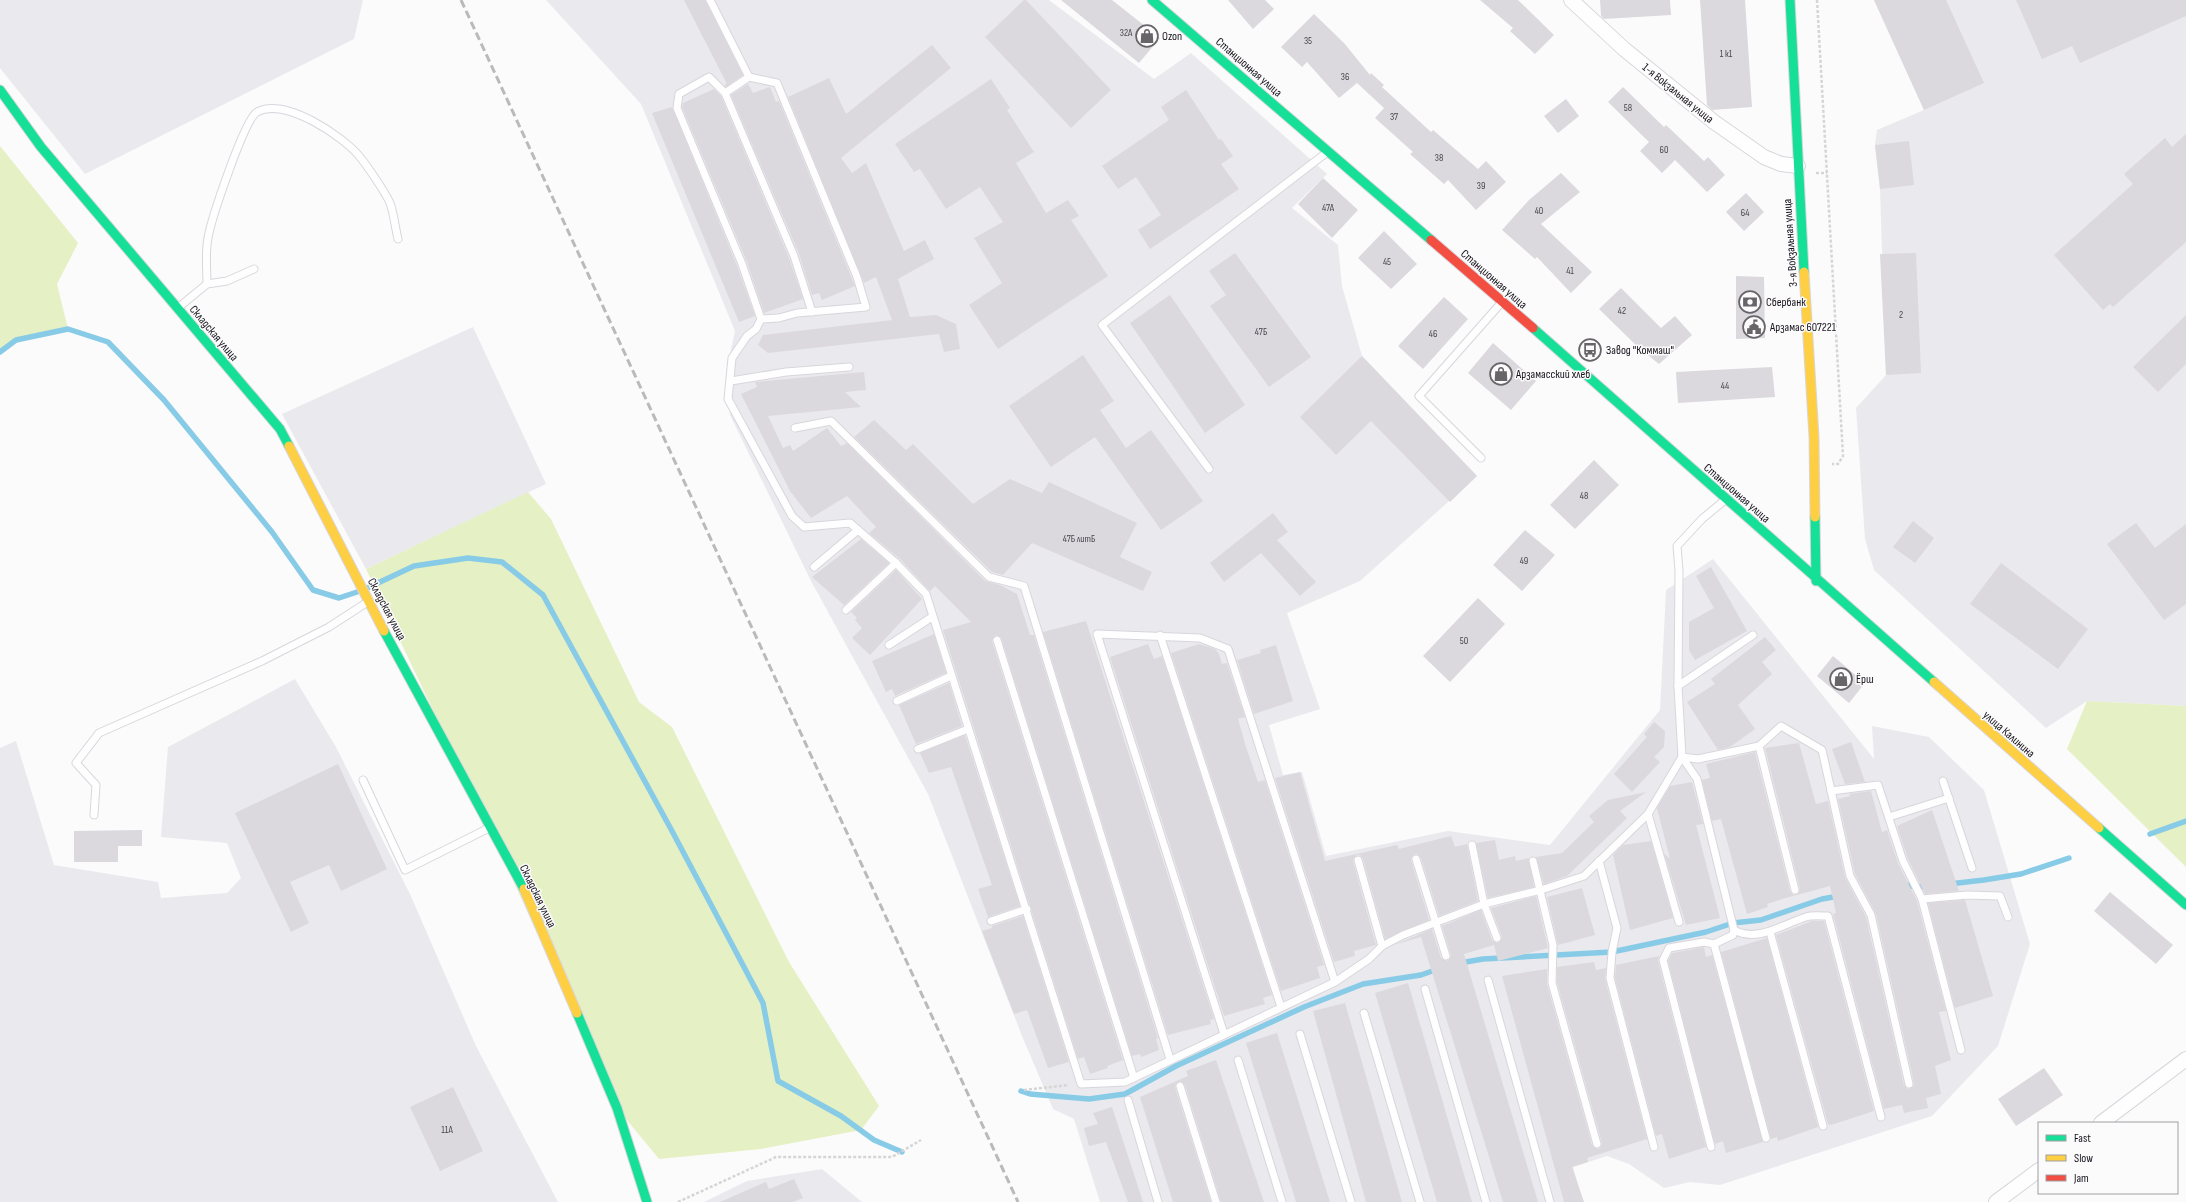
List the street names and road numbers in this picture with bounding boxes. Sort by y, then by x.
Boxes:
street label: Станционная улица [1212,35,1285,100]
street label: 1-я Вокзальная улица [1639,60,1717,127]
street label: 3-я Вокзальная улица [1780,198,1801,288]
street label: Станционная улица [1457,247,1530,312]
street label: Складская улица [186,302,242,365]
street label: Станционная улица [1700,461,1773,526]
street label: Складская улица [364,576,409,643]
street label: улица Калинина [1980,708,2038,761]
street label: Складская улица [516,862,559,931]

